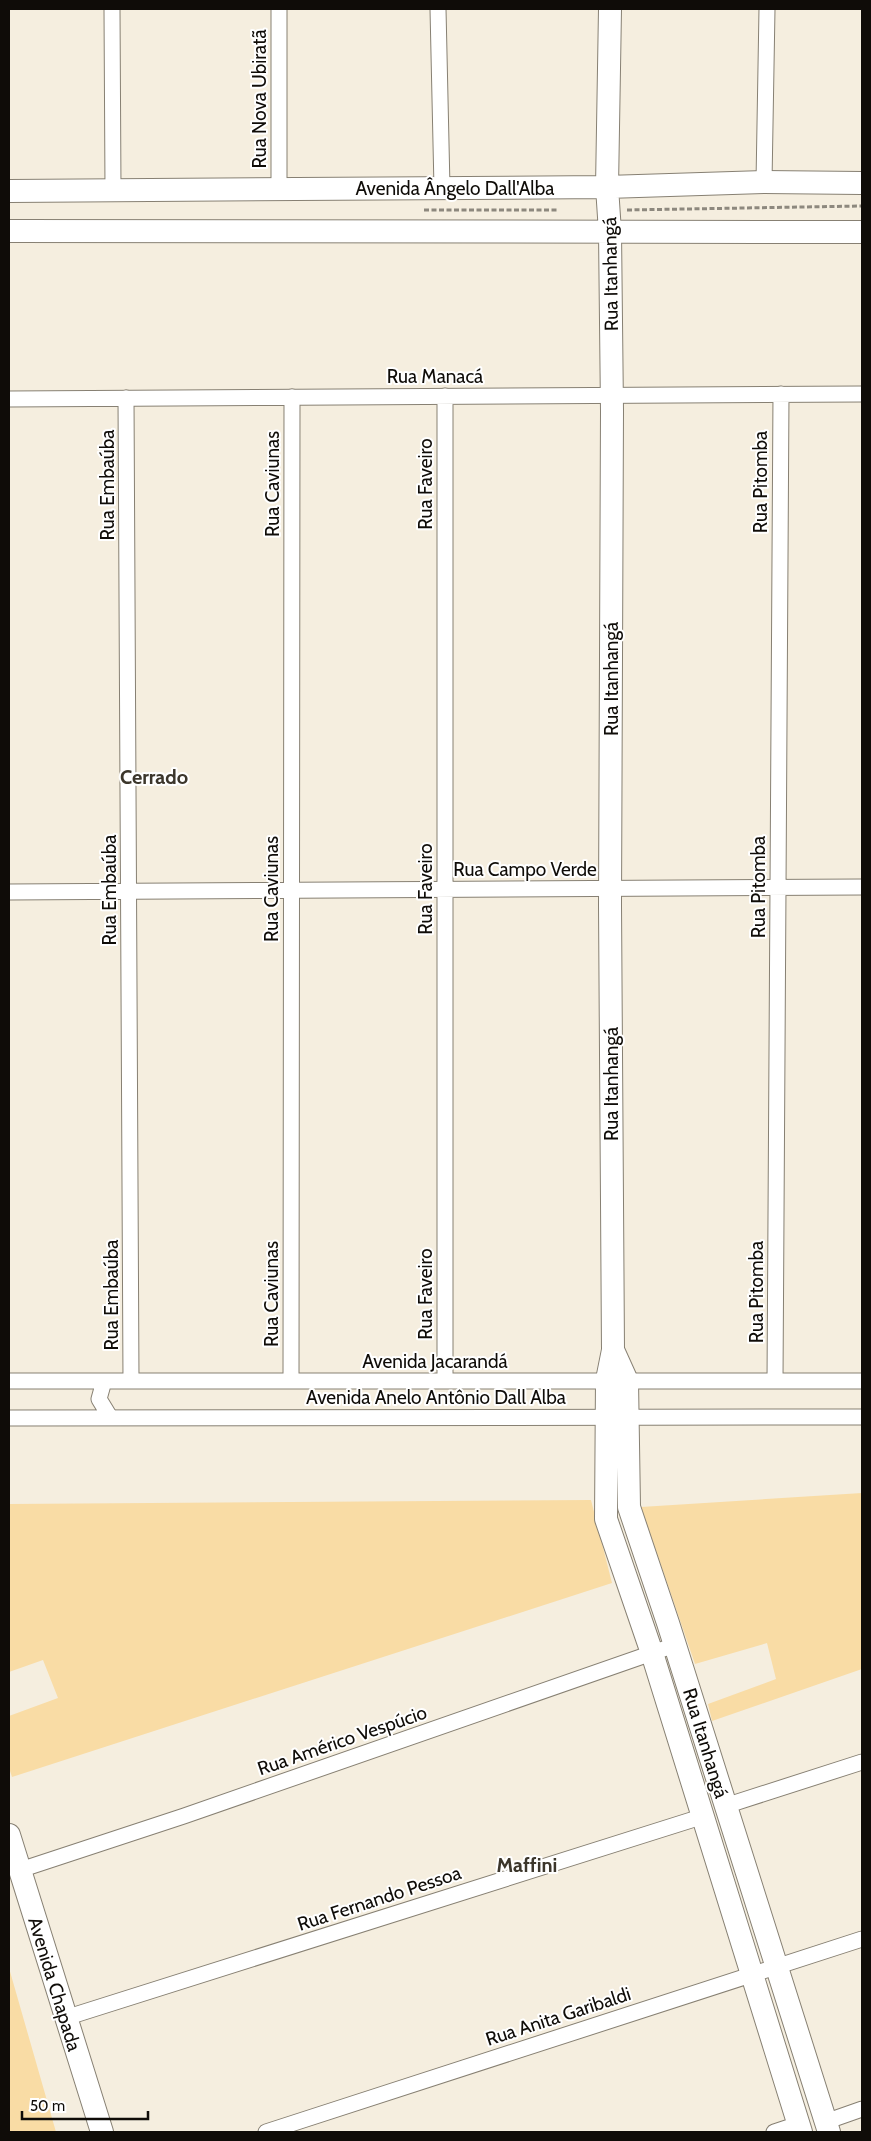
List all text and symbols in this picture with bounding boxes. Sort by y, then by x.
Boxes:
street label: Rua Nova Ubiratã [248,29,271,169]
street label: Avenida Ângelo Dall'Alba [356,176,554,200]
street label: Rua Itanhangá [598,217,623,331]
street label: Rua Manacá [387,365,483,388]
street label: Rua Embaúba [96,430,119,540]
street label: Rua Caviunas [261,431,284,537]
street label: Rua Pitomba [749,431,772,533]
street label: Rua Faveiro [414,438,437,530]
street label: Rua Itanhangá [600,622,623,736]
district label: Cerrado [120,765,188,789]
street label: Rua Embaúba [98,835,121,945]
street label: Rua Caviunas [260,836,283,942]
street label: Rua Pitomba [747,836,770,938]
street label: Rua Faveiro [414,843,437,935]
street label: Rua Campo Verde [453,858,597,881]
street label: Rua Itanhangá [600,1027,623,1141]
street label: Rua Embaúba [100,1240,123,1350]
street label: Rua Caviunas [260,1241,283,1347]
street label: Rua Pitomba [745,1241,768,1343]
street label: Rua Faveiro [414,1248,437,1340]
street label: Avenida Jacarandá [362,1350,508,1373]
street label: Avenida Anelo Antônio Dall Alba [306,1386,566,1409]
street label: Rua Itanhangá [678,1685,733,1801]
street label: Rua Américo Vespúcio [254,1701,430,1780]
district label: Maffini [497,1853,557,1877]
street label: Rua Fernando Pessoa [294,1861,464,1936]
street label: Avenida Chapada [23,1914,86,2054]
street label: Rua Anita Garibaldi [483,1982,634,2051]
scale bar [22,2088,149,2120]
text: 50 m [30,2097,65,2115]

